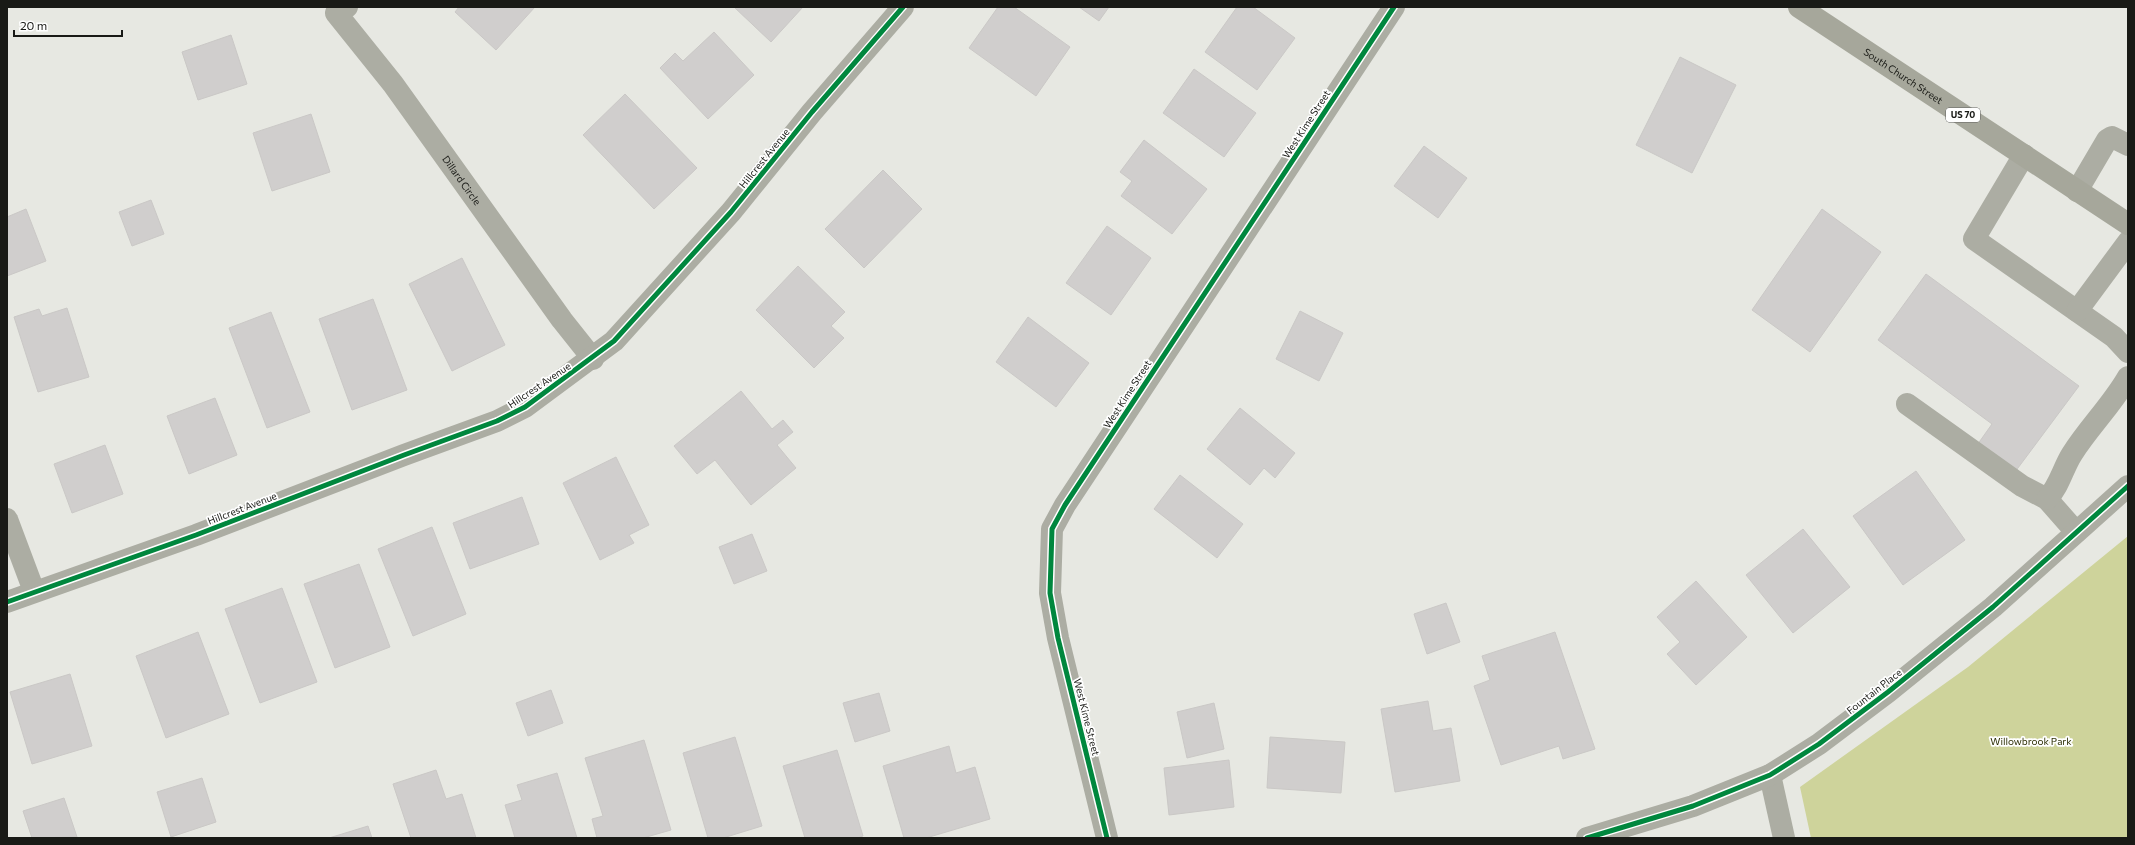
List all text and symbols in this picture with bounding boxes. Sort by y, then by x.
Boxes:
scale bar [14,12,122,38]
text: 20 m [20,18,47,32]
street label: South Church Street [1862,45,1945,106]
street label: West Kime Street [1280,88,1332,160]
road number: US 70 [1946,108,1980,122]
street label: Hillcrest Avenue [736,126,792,190]
street label: Dillard Circle [440,153,484,207]
street label: West Kime Street [1101,358,1153,430]
street label: Hillcrest Avenue [505,360,573,410]
street label: Hillcrest Avenue [206,489,278,527]
street label: Fountain Place [1844,666,1904,716]
street label: West Kime Street [1072,677,1102,757]
park label: Willowbrook Park [1990,735,2072,747]

